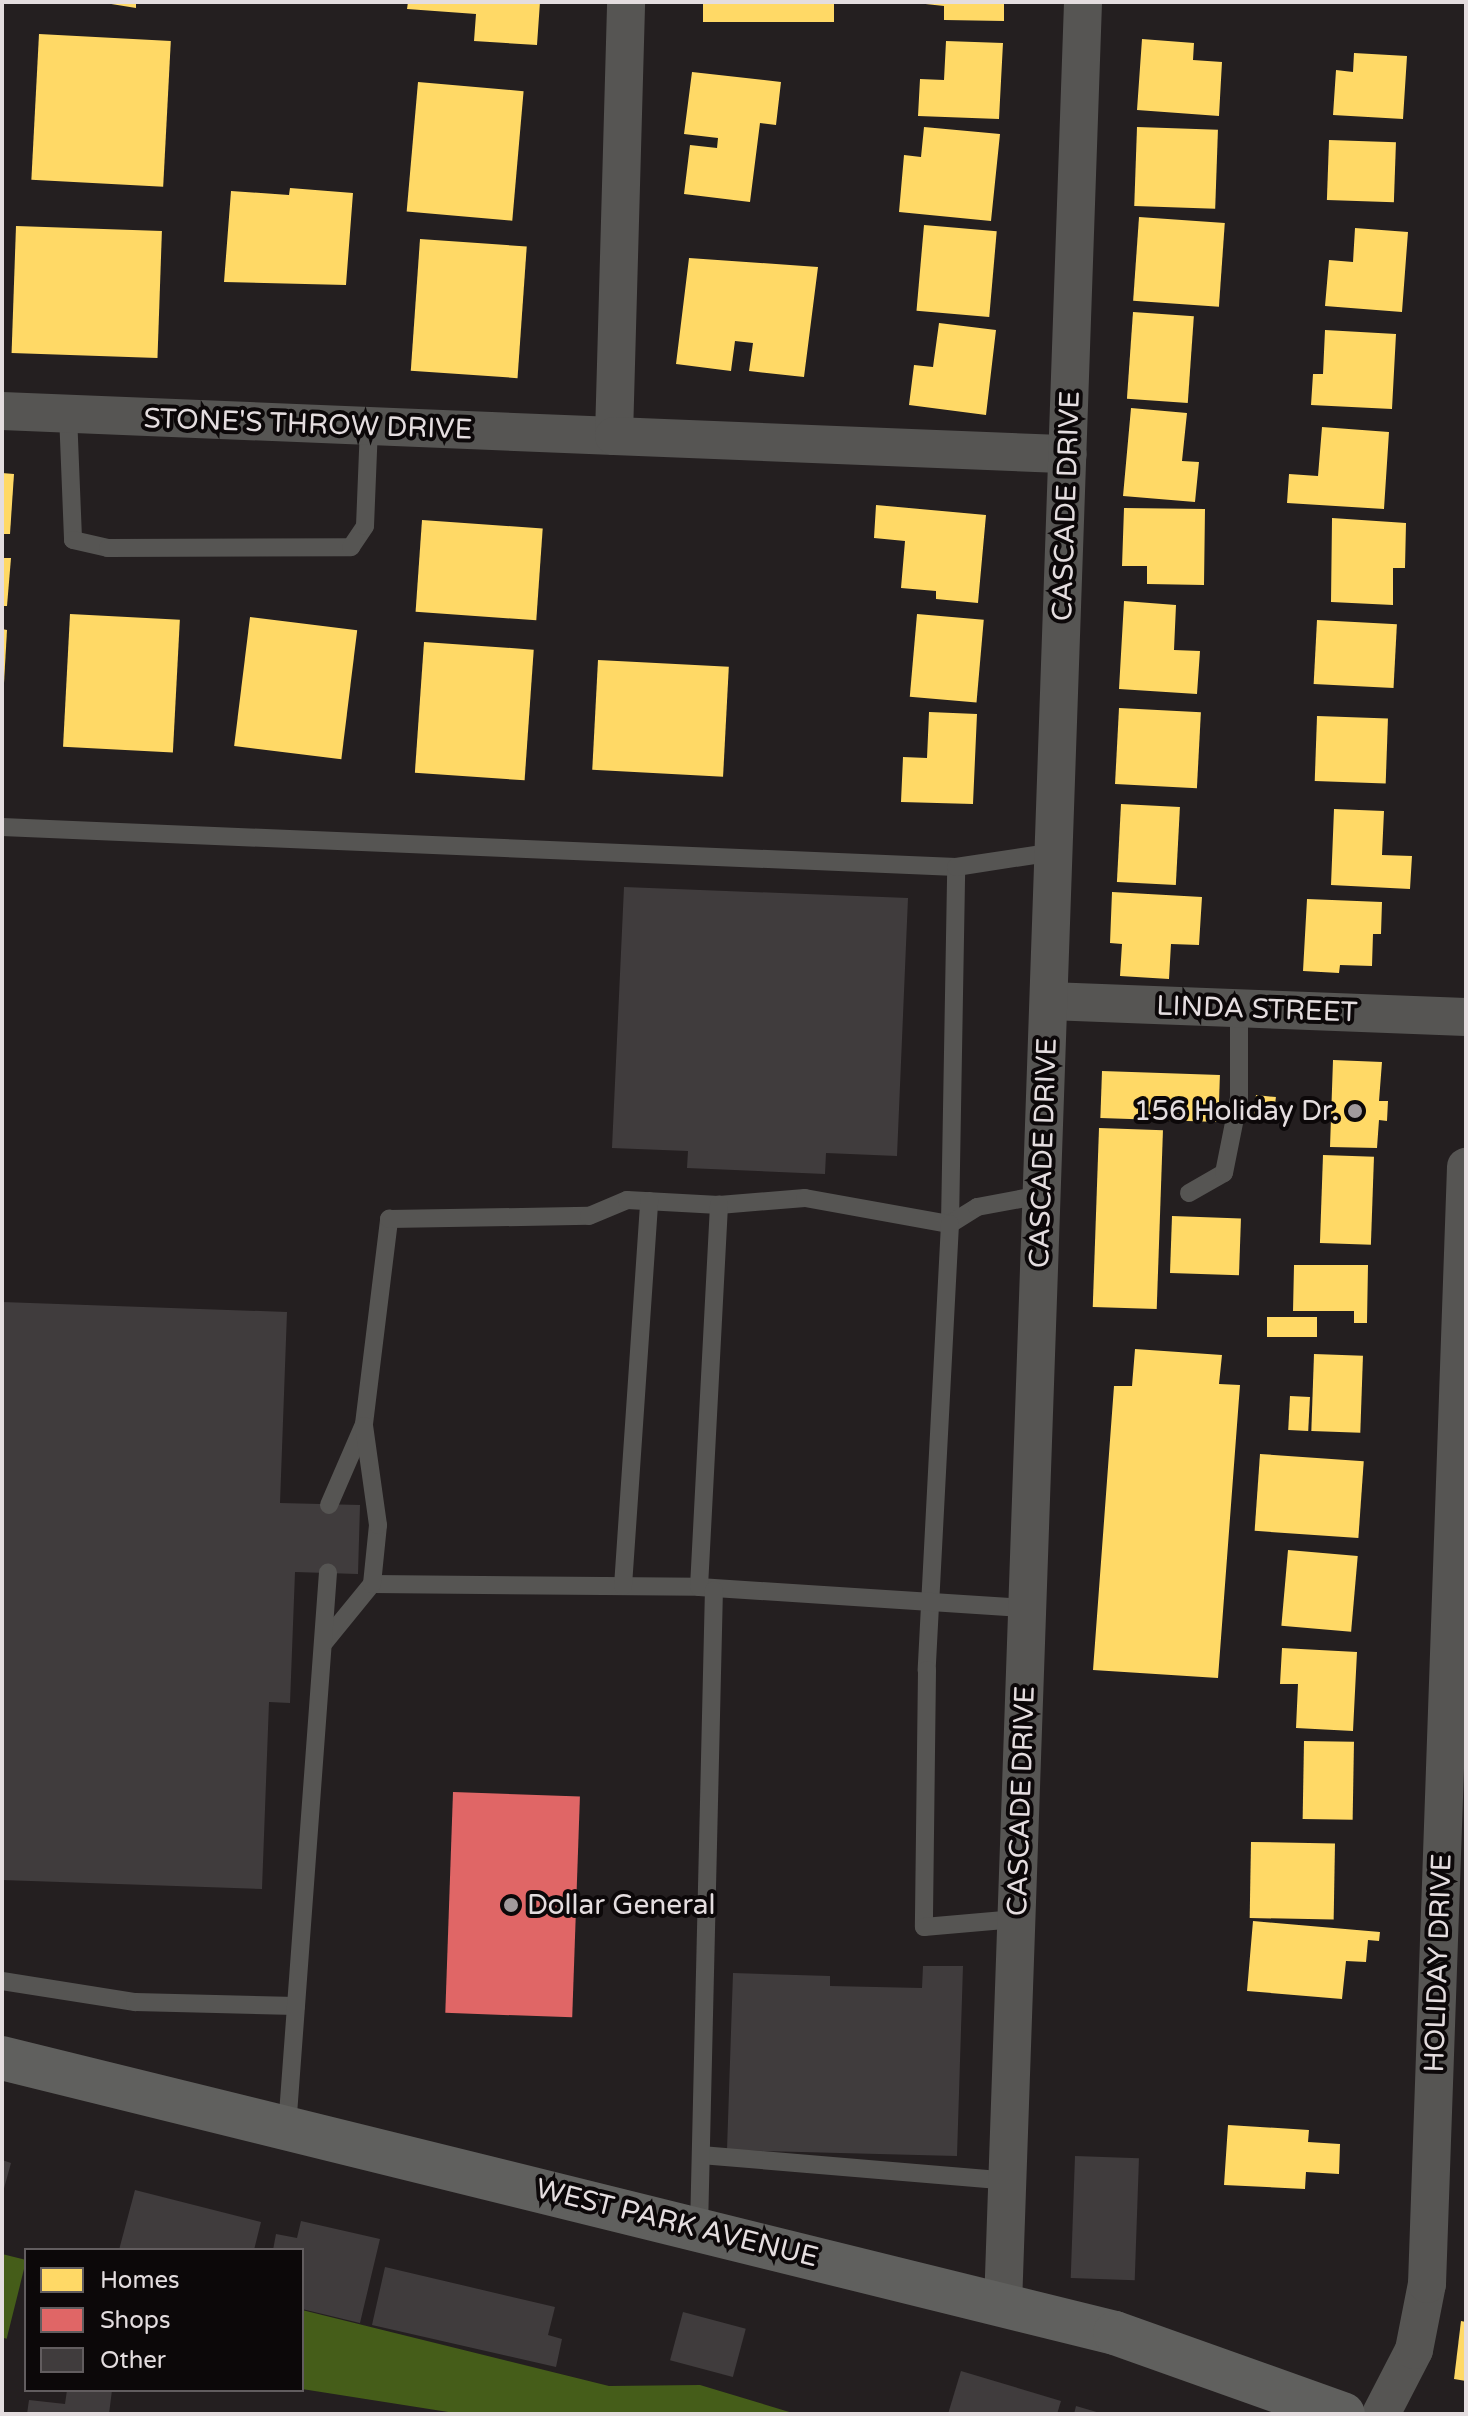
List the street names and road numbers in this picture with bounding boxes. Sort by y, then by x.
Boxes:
street label: CASCADE DRIVE [1045,390,1087,622]
street label: STONE'S THROW DRIVE [143,401,473,447]
street label: LINDA STREET [1156,989,1358,1029]
street label: CASCADE DRIVE [1022,1037,1064,1269]
street label: CASCADE DRIVE [1000,1685,1042,1917]
street label: HOLIDAY DRIVE [1417,1853,1459,2073]
street label: WEST PARK AVENUE [532,2172,822,2274]

